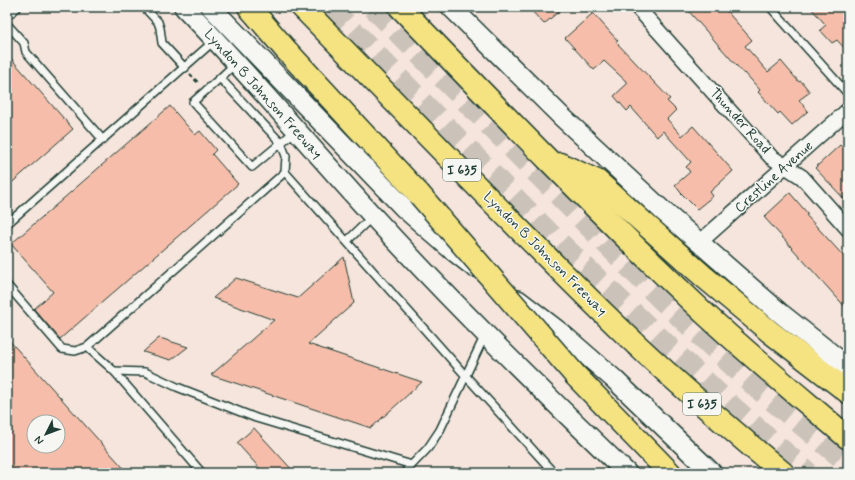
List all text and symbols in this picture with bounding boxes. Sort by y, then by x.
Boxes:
street label: Lyndon B Johnson Freeway [200,25,326,163]
street label: Thunder Road [706,84,774,158]
street label: Crestline Avenue [731,137,817,217]
road number: I 635 [443,159,481,181]
street label: Lyndon B Johnson Freeway [479,188,611,320]
road number: I 635 [683,393,721,415]
north arrow [26,414,66,454]
text: N [32,433,47,447]

